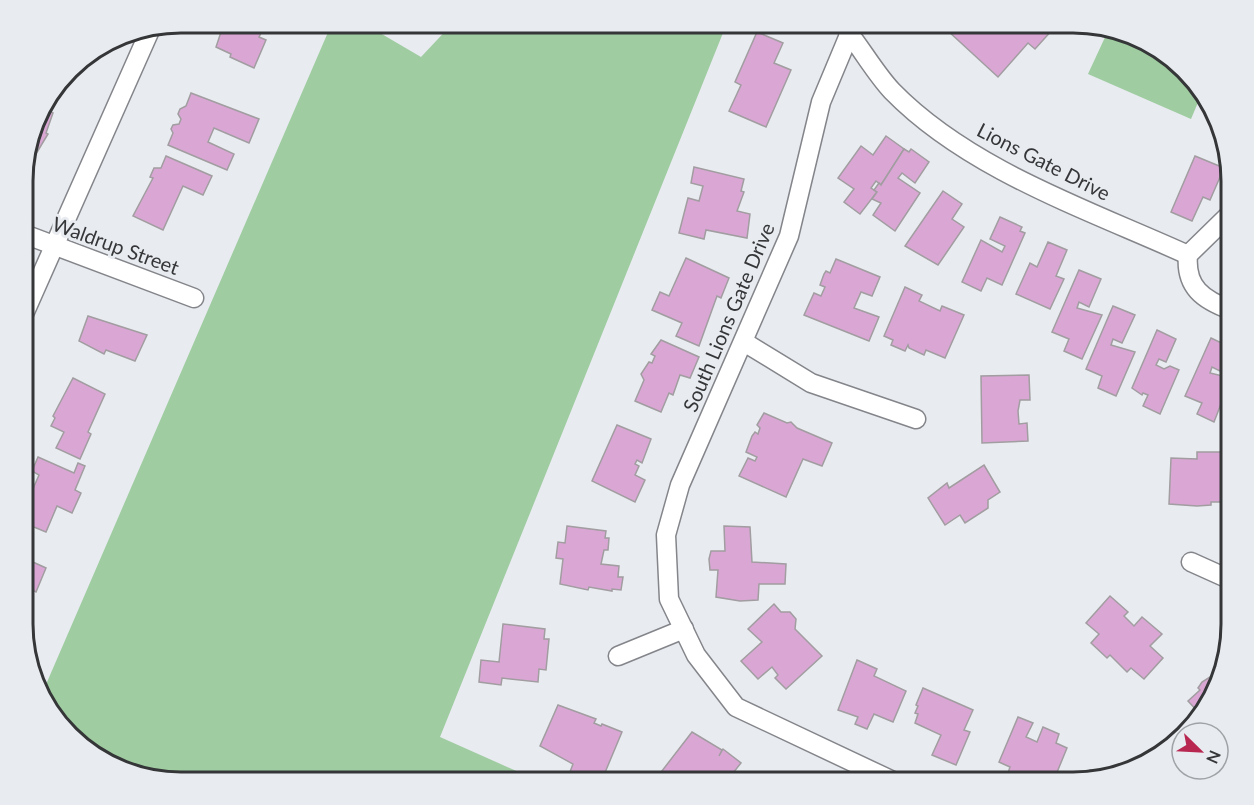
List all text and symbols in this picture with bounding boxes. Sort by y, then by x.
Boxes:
street label: Lions Gate Drive [973,117,1115,205]
street label: Waldrup Street [49,211,183,279]
street label: South Lions Gate Drive [677,219,779,415]
north arrow [1170,721,1230,781]
text: N [1203,748,1225,767]

